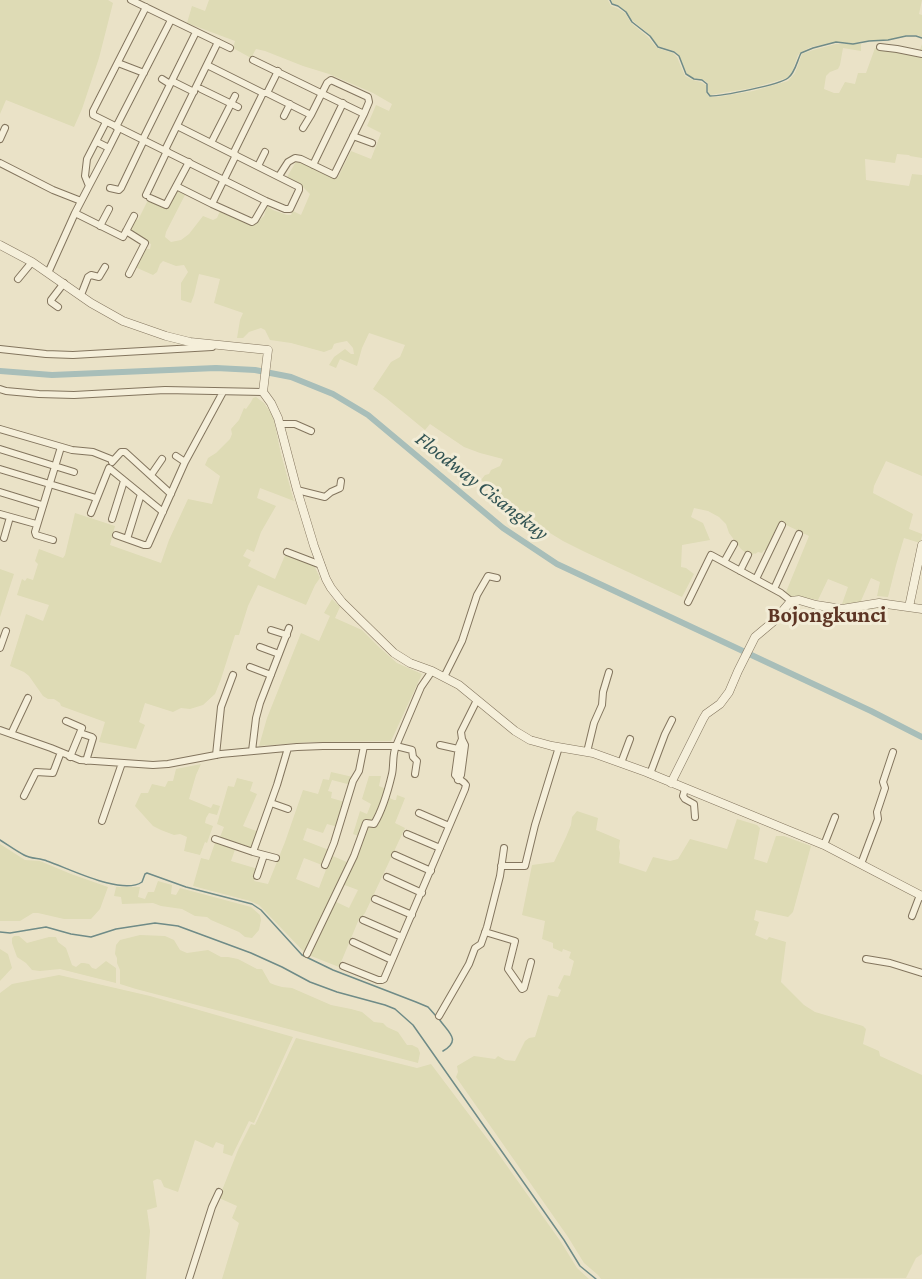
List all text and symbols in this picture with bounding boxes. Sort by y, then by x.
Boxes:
water label: Floodway Cisangkuy [410,426,554,546]
district label: Bojongkunci [768,602,886,628]

